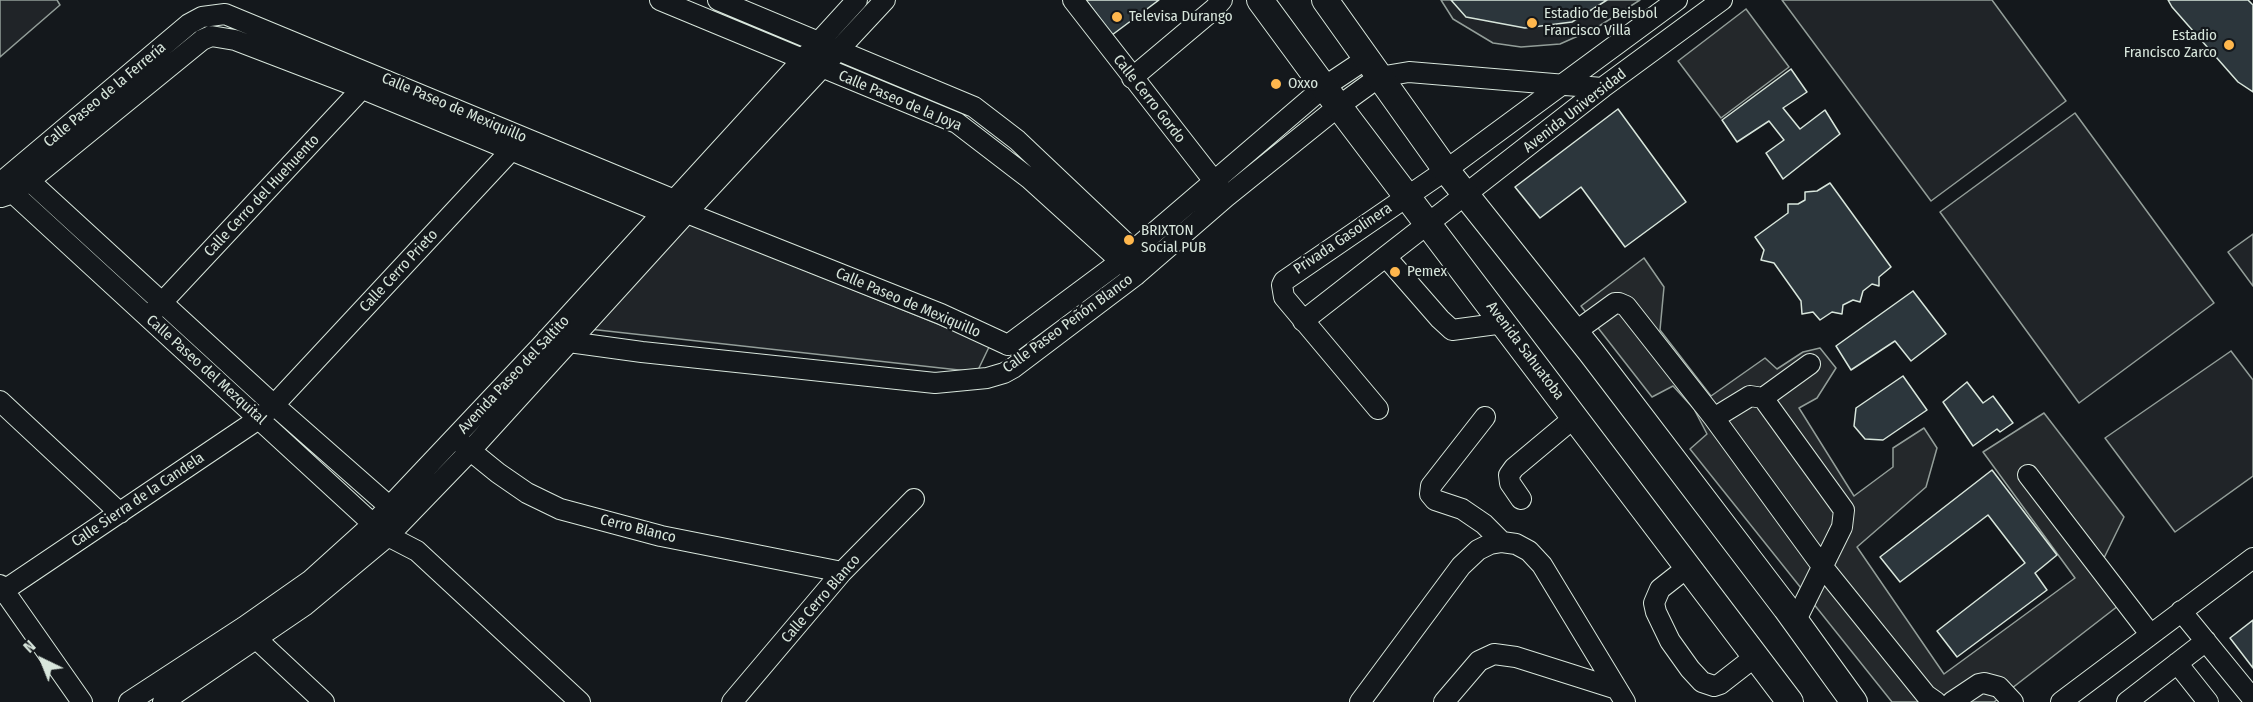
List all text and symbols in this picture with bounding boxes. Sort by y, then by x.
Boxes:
place label: Estadio de Beisbol Francisco Villa [1544,5,1657,40]
place label: Televisa Durango [1129,8,1233,26]
marker: Televisa Durango [1110,10,1124,24]
marker: Estadio de Beisbol Francisco Villa [1525,16,1539,30]
place label: Estadio Francisco Zarco [2124,27,2217,62]
marker: Estadio Francisco Zarco [2222,38,2236,52]
street label: Calle Paseo de la Ferrería [40,39,170,151]
street label: Calle Cerro Gordo [1109,51,1189,147]
street label: Avenida Universidad [1520,65,1630,157]
street label: Calle Paseo de la Joya [836,67,964,135]
street label: Calle Paseo de Mexiquillo [379,69,529,147]
place label: Oxxo [1288,75,1318,93]
marker: Oxxo [1269,77,1283,91]
street label: Calle Cerro del Huehuento [201,131,323,261]
street label: Privada Gasolinera [1290,199,1396,279]
place label: BRIXTON Social PUB [1141,222,1206,257]
street label: Calle Cerro Prieto [356,226,442,316]
marker: BRIXTON Social PUB [1122,233,1136,247]
place label: Pemex [1407,263,1447,281]
street label: Calle Paseo de Mexiquillo [833,264,983,342]
marker: Pemex [1388,265,1402,279]
street label: Calle Paseo Peñón Blanco [999,271,1137,377]
street label: Avenida Sahuatoba [1482,298,1568,404]
street label: Calle Paseo del Mezquital [142,311,270,429]
street label: Avenida Paseo del Saltito [455,312,573,438]
street label: Calle Sierra de la Candela [68,449,208,551]
street label: Cerro Blanco [598,511,678,547]
street label: Calle Cerro Blanco [778,551,864,647]
north arrow [12,630,72,690]
text: N [19,636,39,657]

